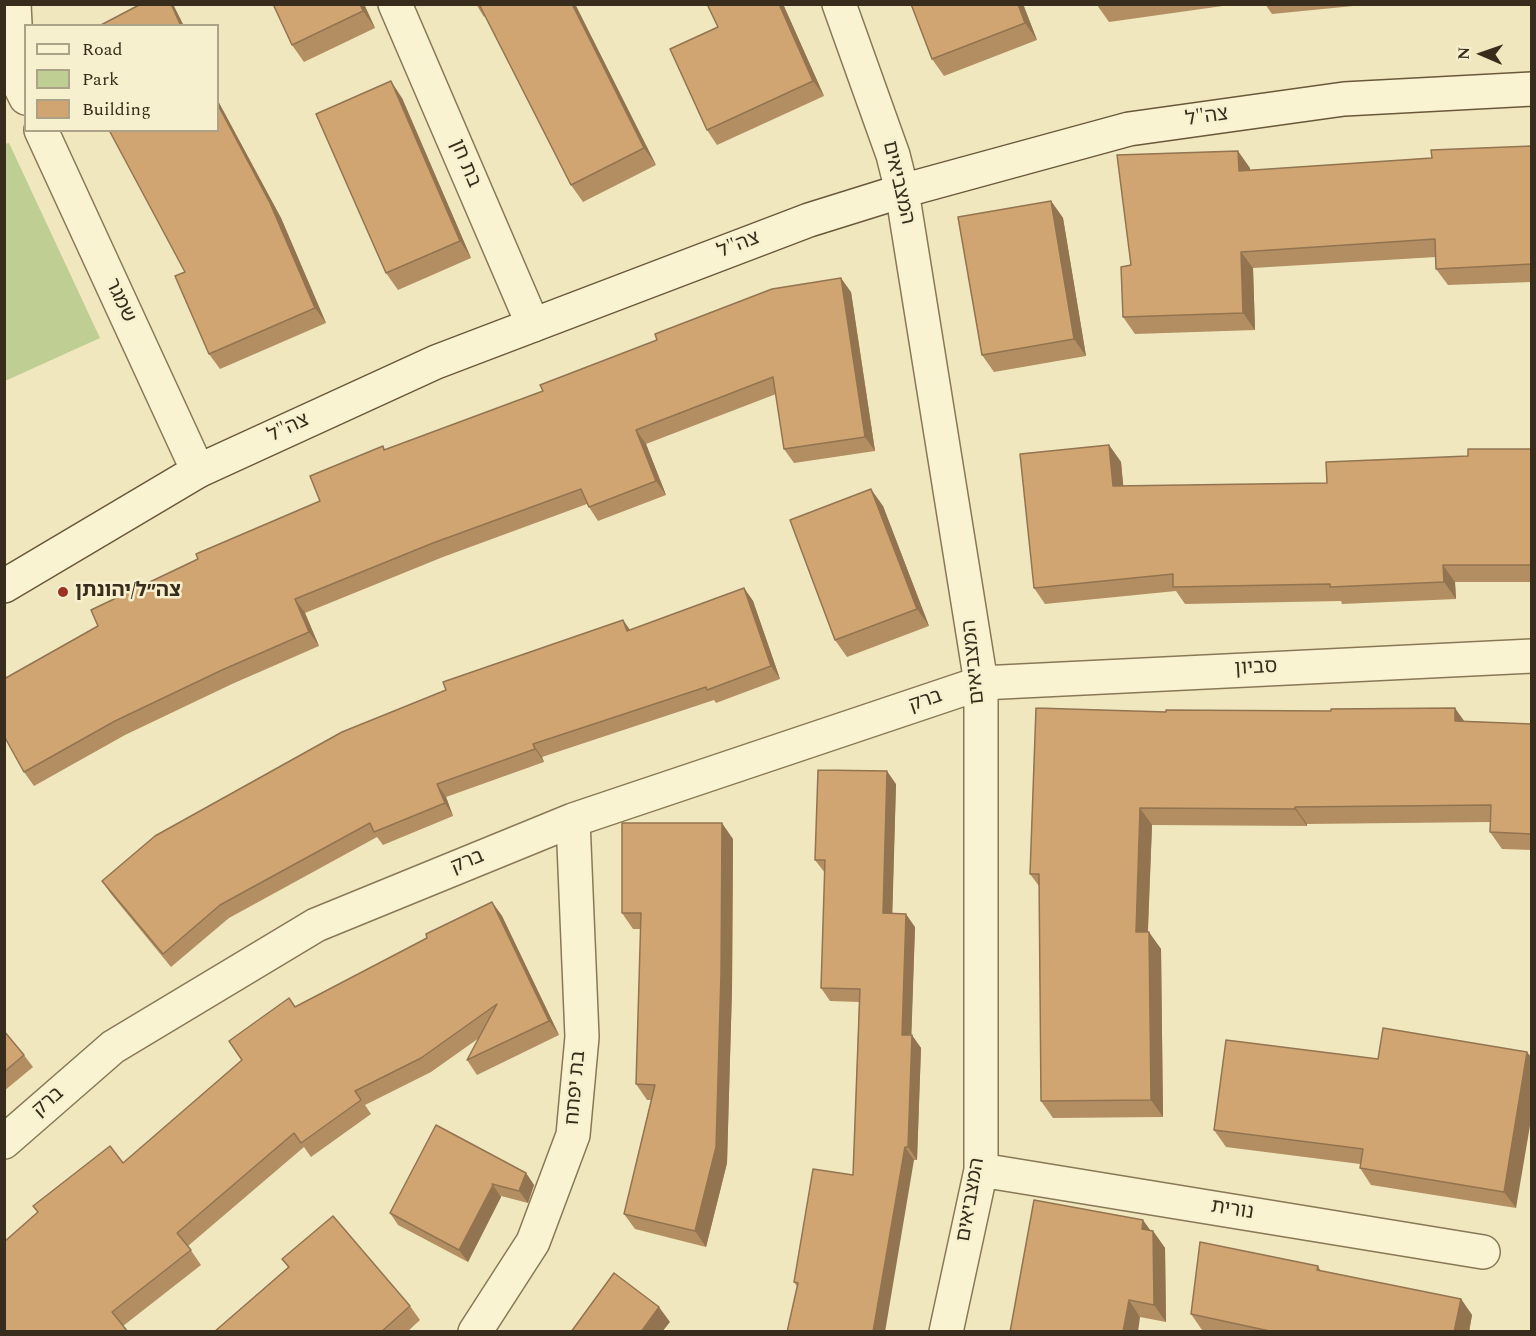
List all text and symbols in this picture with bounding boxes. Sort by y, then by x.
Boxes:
legend [24,24,219,132]
north arrow [1452,24,1512,84]
text: Road [82,36,123,63]
text: N [1452,46,1476,60]
text: Park [82,66,119,93]
text: Building [82,96,151,123]
street label: צה"ל [1184,103,1230,133]
street label: בת חן [443,136,485,192]
street label: המצביאים [876,139,918,227]
street label: צה"ל [715,227,763,265]
street label: שמגר [98,275,140,327]
street label: צה"ל [264,409,314,449]
place label: צה״ל/יהונתן [75,580,181,604]
marker: צה״ל/יהונתן [56,585,70,599]
street label: המצביאים [959,619,991,705]
street label: סביון [1234,656,1278,682]
street label: ברק [906,685,946,719]
street label: ברק [448,846,488,880]
street label: בת יפתח [562,1050,592,1126]
street label: ברק [28,1083,70,1123]
street label: המצביאים [953,1156,991,1244]
street label: נורית [1209,1196,1255,1226]

